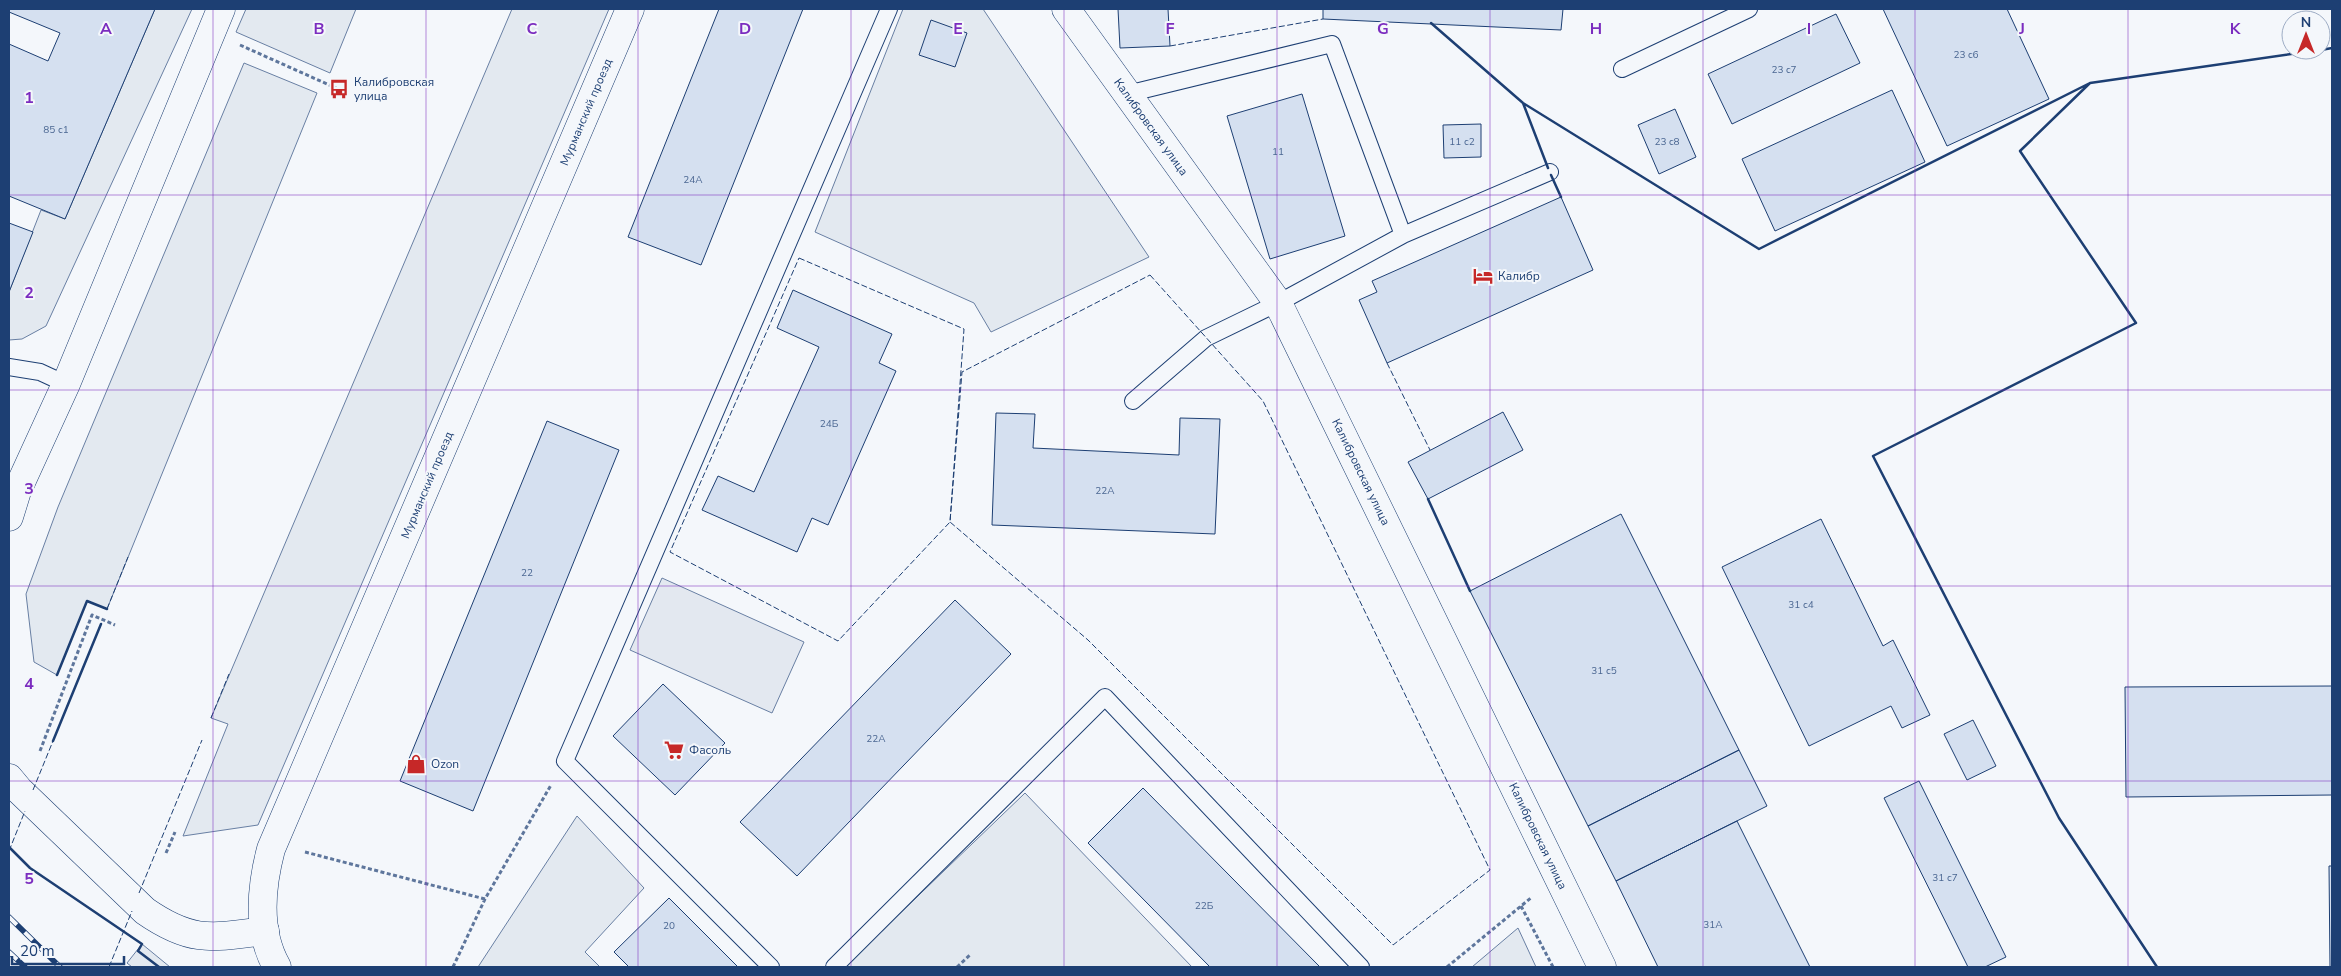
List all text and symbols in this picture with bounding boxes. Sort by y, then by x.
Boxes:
north arrow [2281,10,2331,60]
text: N [2301,13,2311,32]
text: A [100,18,112,40]
text: B [313,18,325,40]
text: C [527,18,538,40]
text: D [739,18,751,40]
text: E [953,18,963,40]
text: F [1166,18,1175,40]
text: G [1377,18,1389,40]
text: H [1590,18,1602,40]
text: I [1807,18,1811,40]
text: J [2018,18,2025,40]
text: K [2230,18,2242,40]
house number: 23 c6 [1953,48,1979,62]
street label: Мурманский проезд [556,56,616,168]
house number: 23 c7 [1771,63,1797,77]
place label: Калибровская улица [354,74,434,104]
street label: Калибровская улица [1110,75,1192,179]
bus stop icon: Калибровская улица [328,78,350,100]
text: 1 [24,87,34,109]
house number: 85 с1 [43,123,69,137]
house number: 11 с2 [1449,135,1475,149]
house number: 23 c8 [1654,135,1680,149]
house number: 11 [1272,145,1284,159]
house number: 24А [683,173,703,187]
hotel icon: Калибр [1472,265,1494,287]
place label: Калибр [1498,268,1540,284]
text: 2 [24,282,34,304]
street label: Калибровская улица [1328,416,1394,528]
house number: 24Б [820,417,839,431]
street label: Мурманский проезд [397,429,457,541]
text: 3 [24,478,34,500]
house number: 22А [1095,484,1115,498]
house number: 22 [521,566,533,580]
house number: 31 с4 [1788,598,1814,612]
house number: 31 с5 [1591,664,1617,678]
text: 4 [24,673,34,695]
house number: 22А [866,732,886,746]
supermarket icon: Фасоль [663,739,685,761]
place label: Фасоль [689,742,731,758]
shop icon: Ozon [405,753,427,775]
place label: Ozon [431,756,459,772]
street label: Калибровская улица [1505,780,1571,892]
text: 5 [24,868,34,890]
house number: 31 с7 [1932,871,1958,885]
house number: 22Б [1195,899,1214,913]
house number: 31А [1703,918,1723,932]
house number: 20 [663,919,675,933]
scale bar [12,934,125,966]
text: 20 m [20,941,55,961]

